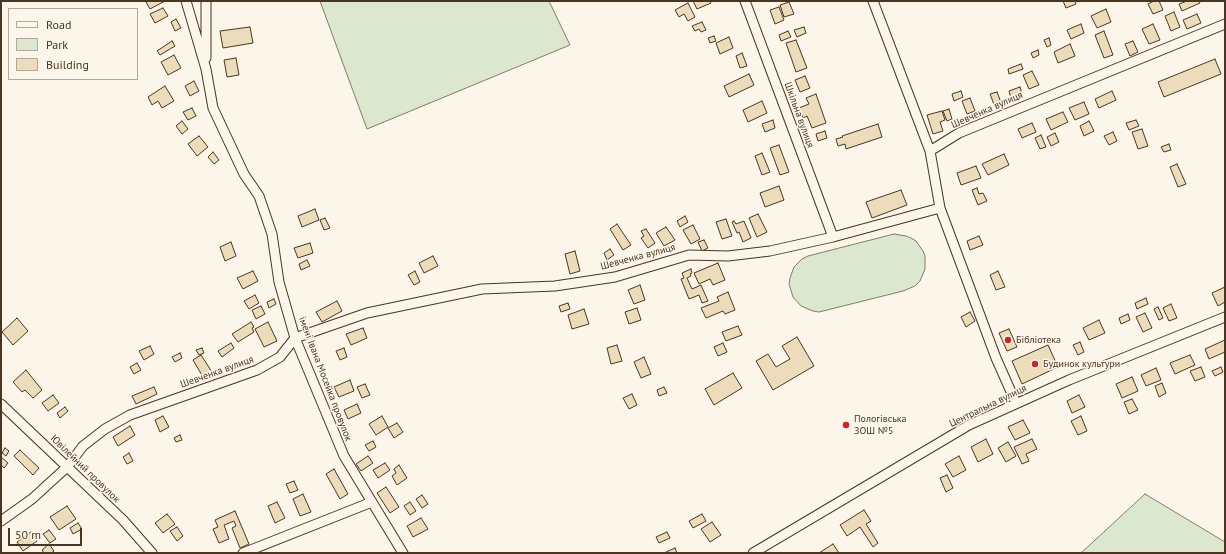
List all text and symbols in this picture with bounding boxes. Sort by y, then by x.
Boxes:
legend [8,8,138,80]
text: Road [46,17,71,32]
text: Park [46,37,68,52]
text: Building [46,57,89,72]
street label: Шкільна вулиця [782,80,816,150]
street label: Шевченка вулиця [949,89,1025,131]
street label: Шевченка вулиця [599,241,677,273]
street label: імені Івана Мосейка провулок [296,315,354,443]
place label: Бібліотека [1016,334,1061,346]
marker: Бібліотека [1003,335,1013,345]
street label: Шевченка вулиця [179,353,255,391]
place label: Будинок культури [1043,358,1120,370]
marker: Будинок культури [1030,359,1040,369]
street label: Центральна вулиця [947,382,1029,430]
place label: Пологівська ЗОШ №5 [854,413,907,436]
marker: Пологівська ЗОШ №5 [841,420,851,430]
street label: Ювілейний провулок [48,433,122,505]
scale bar [10,520,84,546]
text: 50 m [15,527,41,542]

